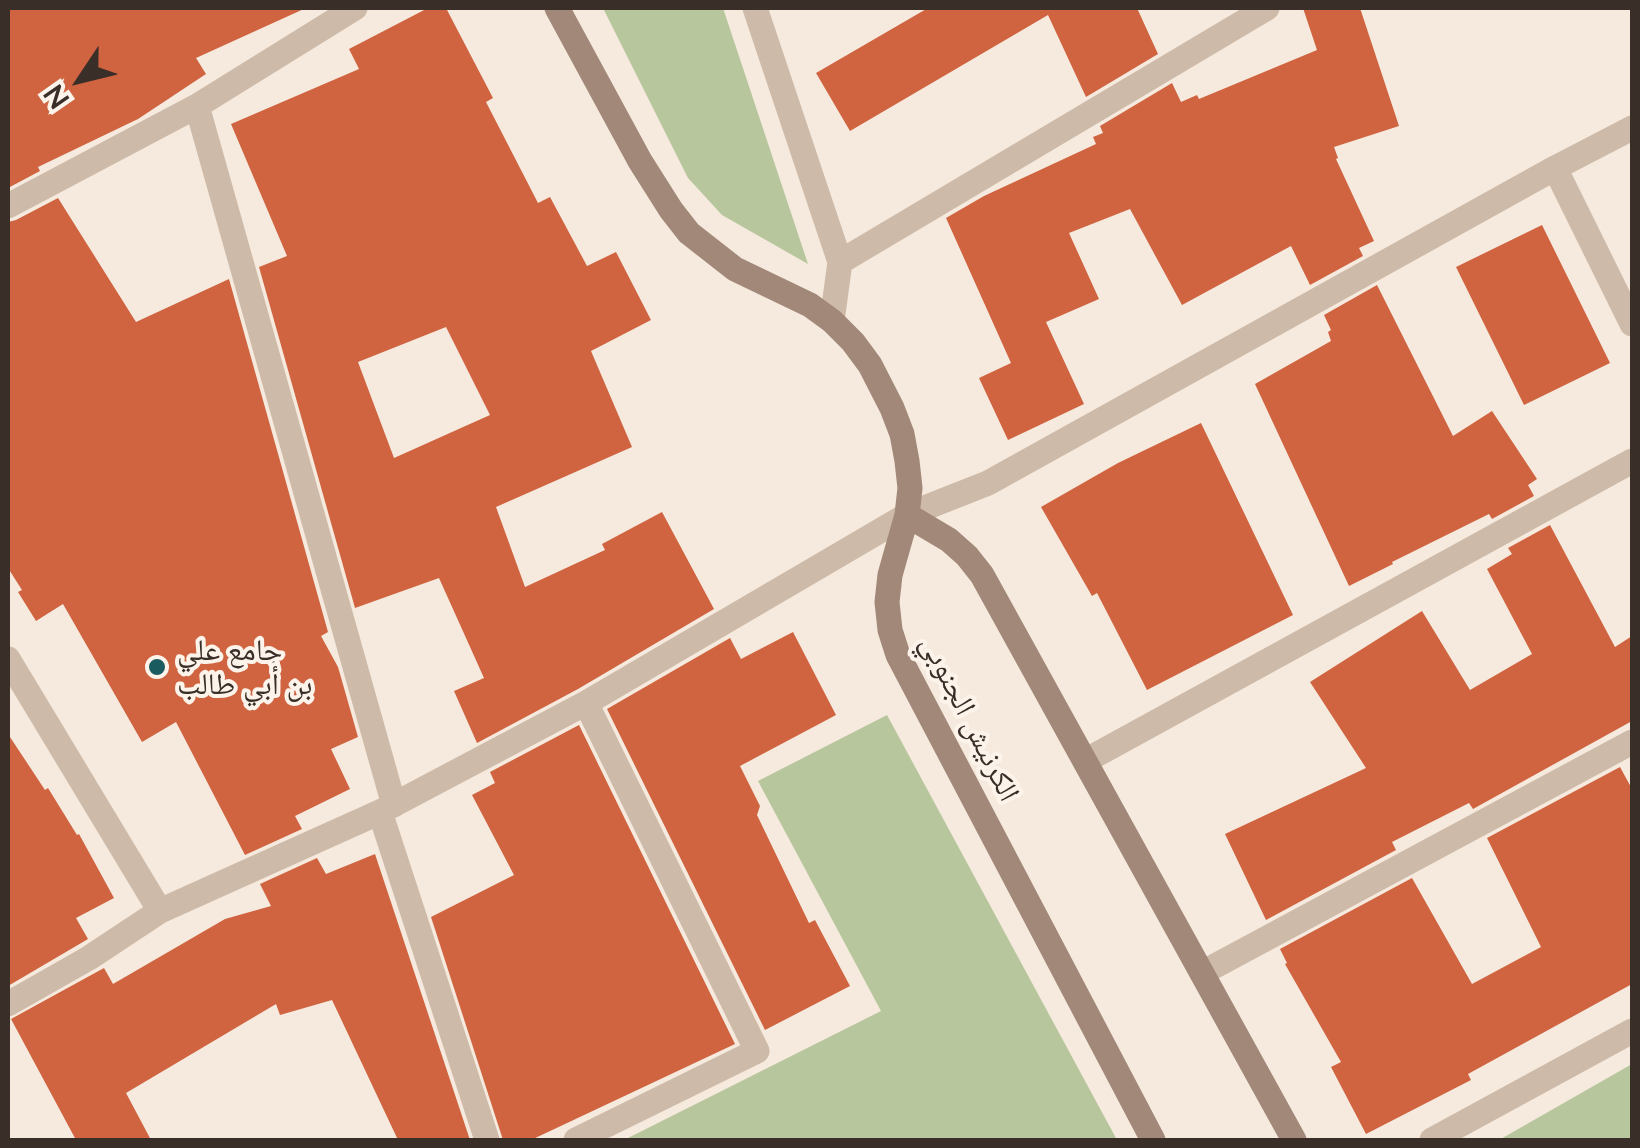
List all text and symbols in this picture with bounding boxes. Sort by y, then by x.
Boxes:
north arrow [30,30,130,130]
text: N [35,79,76,116]
street label: الكرنيش الجنوبي [913,629,1027,807]
place label: جامع علي بن أبي طالب [177,632,312,702]
marker: جامع علي بن أبي طالب [146,656,168,678]

